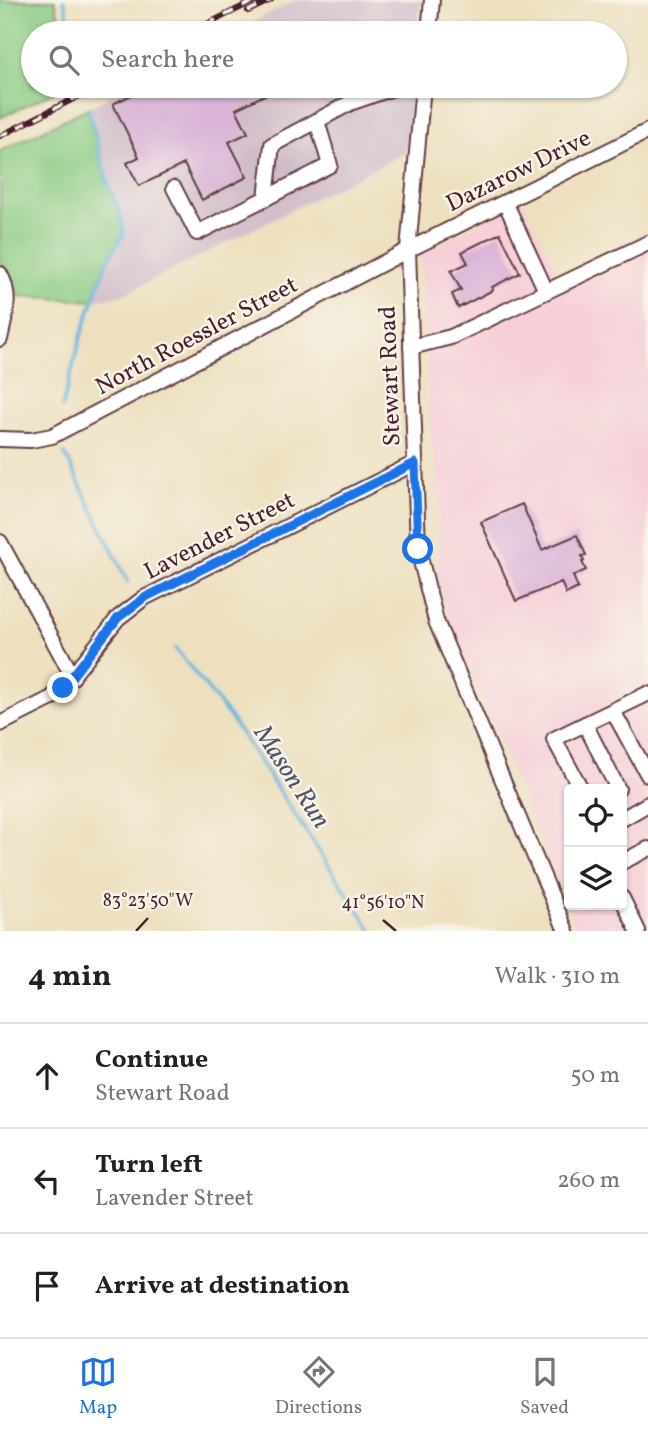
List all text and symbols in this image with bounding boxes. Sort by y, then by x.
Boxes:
search box [21,21,627,98]
icon: search [45,41,83,79]
text: Search here [101,42,234,78]
street label: Dazarow Drive [441,122,597,222]
street label: North Roessler Street [90,269,304,405]
street label: Stewart Road [372,305,410,447]
street label: Lavender Street [138,484,301,589]
route start [402,533,433,564]
route end [47,672,78,703]
water label: Mason Run [244,717,338,836]
map controls [564,784,627,910]
button: locate [564,784,627,847]
button: layers [564,847,627,910]
text: 83°23'50"W [103,889,193,914]
text: 41°56'10"N [342,891,424,916]
text: 4 min [28,956,112,998]
text: Walk · 310 m [494,961,620,993]
text: Continue [95,1042,208,1078]
icon: ahead [28,1057,66,1095]
text: 50 m [571,1060,620,1092]
text: Stewart Road [95,1078,230,1110]
text: Turn left [95,1147,203,1183]
icon: left [28,1162,66,1200]
text: 260 m [557,1165,620,1197]
text: Lavender Street [95,1183,254,1215]
icon: arrive [28,1267,66,1305]
text: Arrive at destination [95,1268,350,1304]
tab: Map [79,1353,117,1421]
tab: Directions [275,1353,362,1421]
tab: Saved [520,1353,569,1421]

